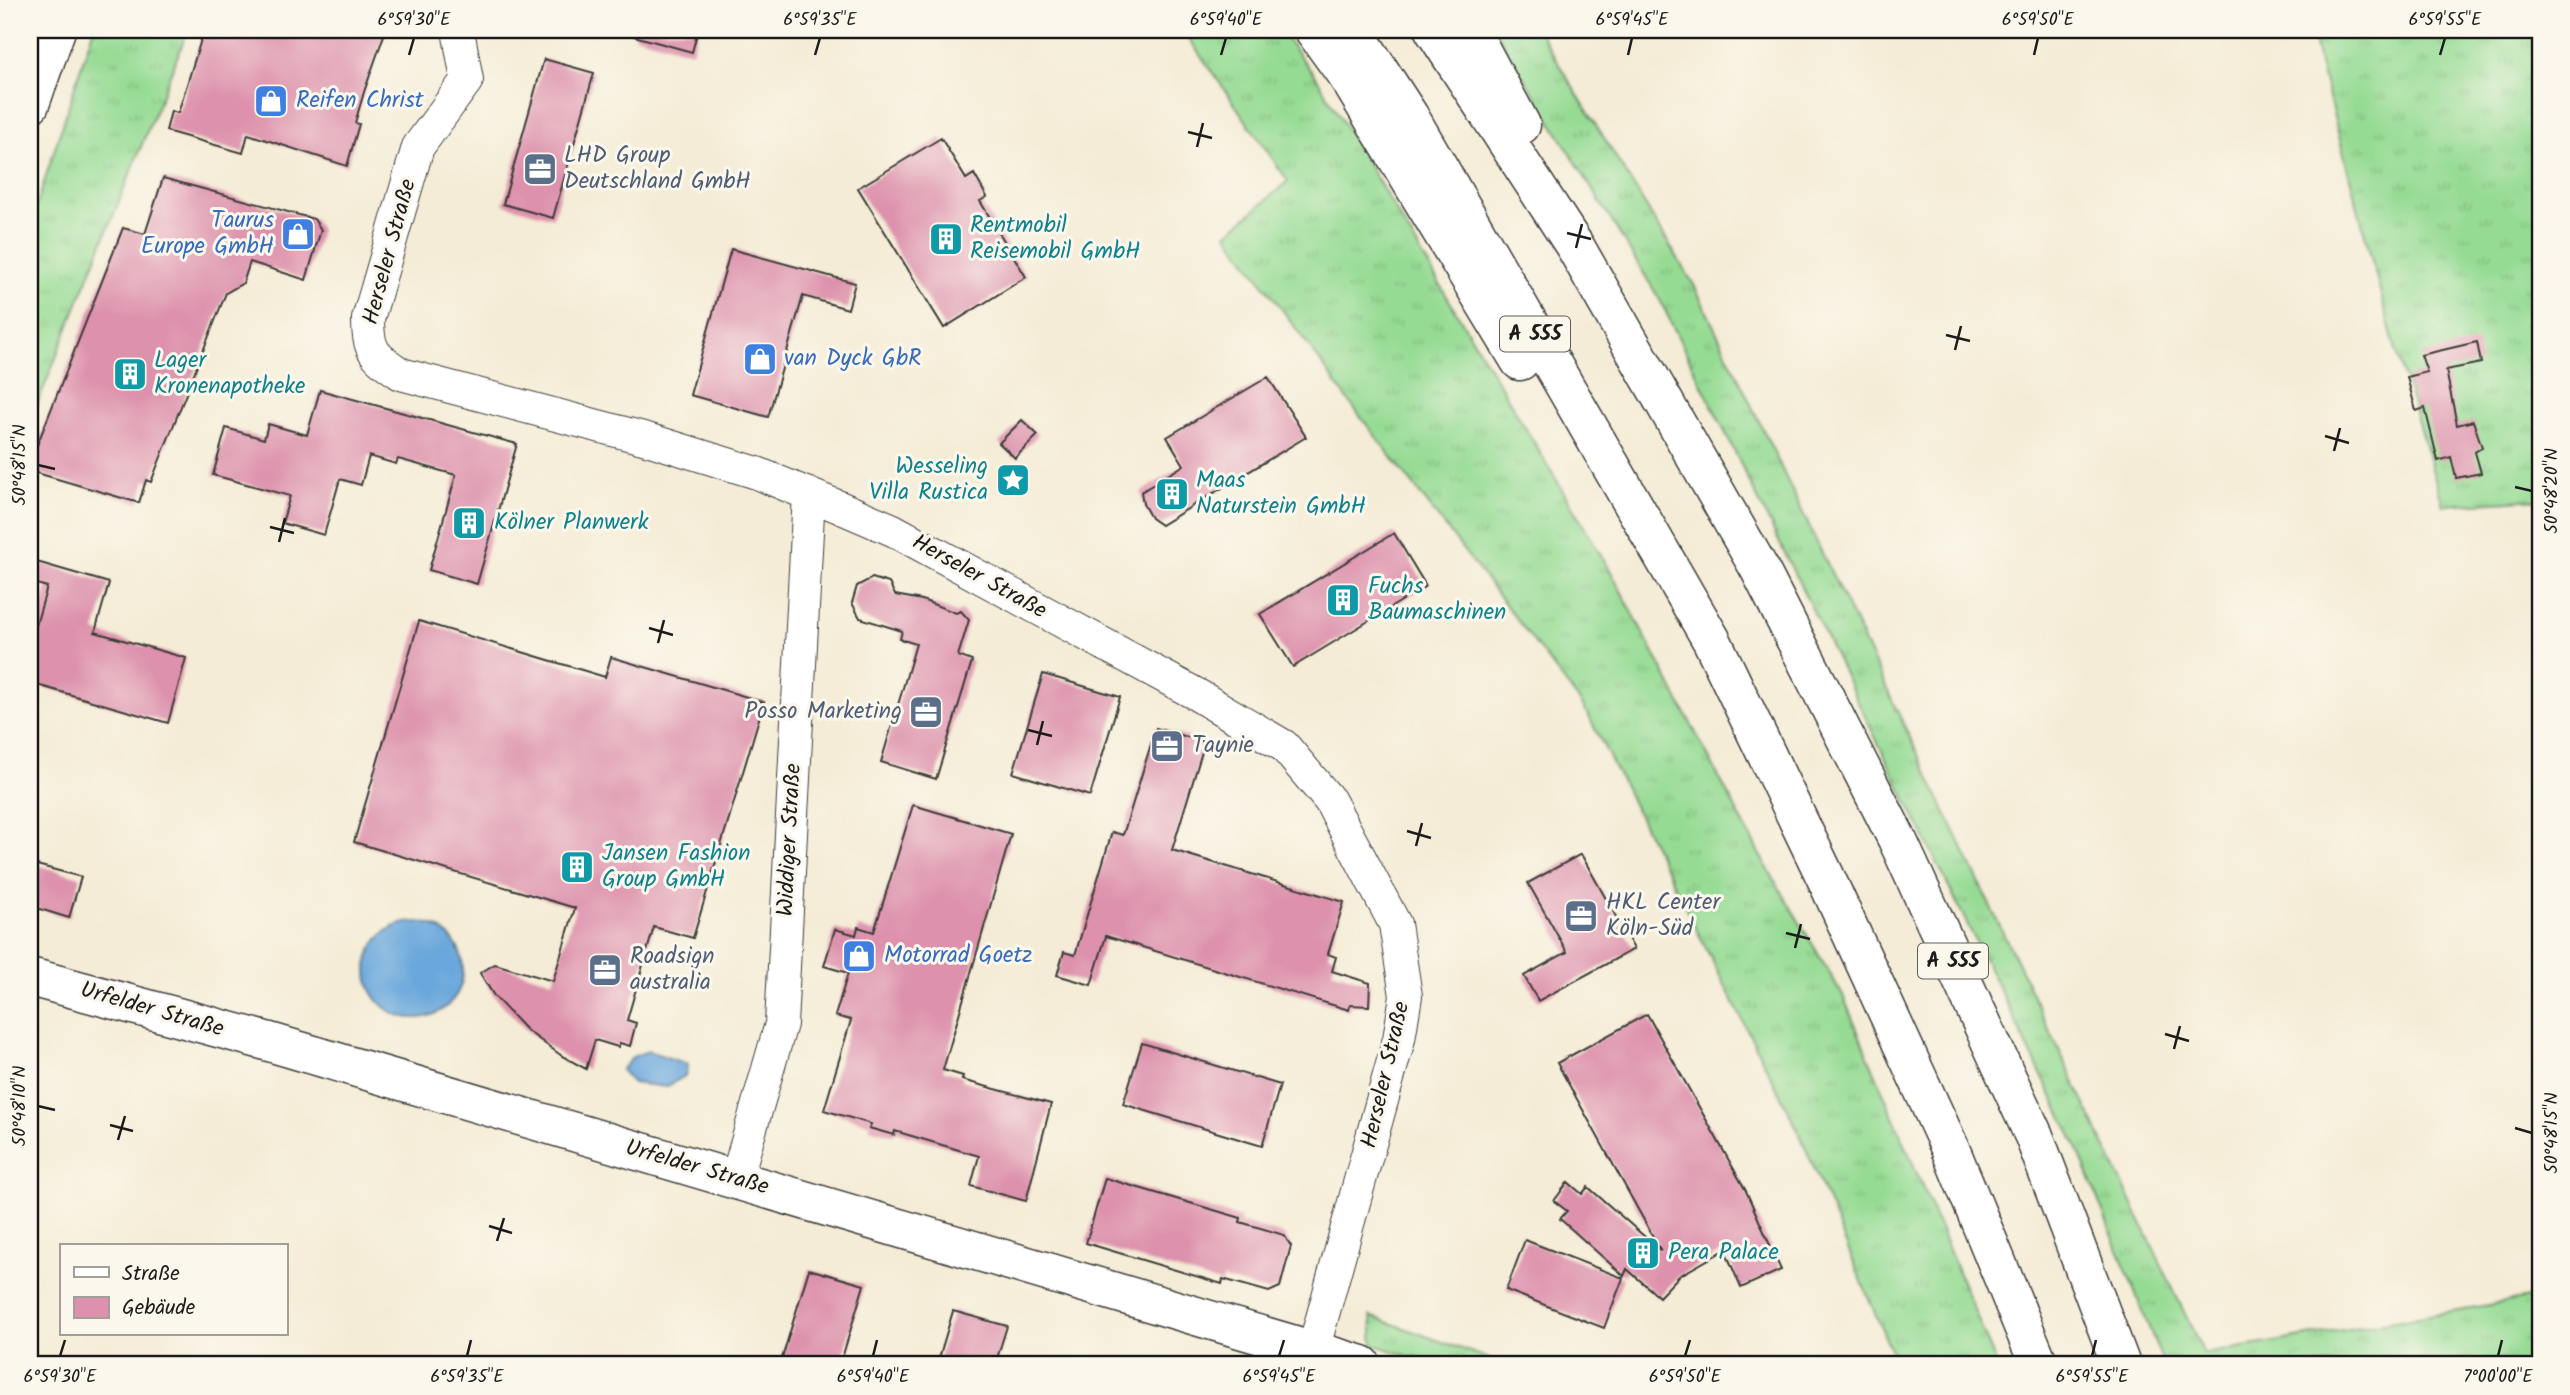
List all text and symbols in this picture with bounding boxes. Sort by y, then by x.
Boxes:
text: 6°59'30"E [378,6,451,35]
text: 6°59'35"E [783,6,857,35]
text: 6°59'40"E [1190,6,1263,35]
text: 6°59'45"E [1595,6,1669,35]
text: 6°59'50"E [2002,6,2075,35]
text: 6°59'55"E [2409,6,2482,35]
shop icon: Reifen Christ [252,82,290,120]
place label: Reifen Christ [296,83,425,119]
place label: LHD Group Deutschland GmbH [564,138,751,200]
office icon: LHD Group Deutschland GmbH [521,150,559,188]
street label: Herseler Straße [353,175,427,329]
place label: Taurus Europe GmbH [141,203,274,265]
place label: Rentmobil Reisemobil GmbH [970,208,1140,270]
shop icon: Taurus Europe GmbH [279,215,317,253]
building icon: Rentmobil Reisemobil GmbH [927,220,965,258]
road number: A 555 [1500,316,1570,352]
shop icon: van Dyck GbR [741,340,779,378]
place label: van Dyck GbR [784,341,921,377]
place label: Lager Kronenapotheke [154,343,305,405]
building icon: Lager Kronenapotheke [111,355,149,393]
text: 50°48'15"N [6,424,35,506]
text: 50°48'20"N [2538,448,2567,534]
place label: Wesseling Villa Rustica [869,449,988,511]
place icon: Wesseling Villa Rustica [994,461,1032,499]
place label: Maas Naturstein GmbH [1196,463,1366,525]
building icon: Maas Naturstein GmbH [1153,475,1191,513]
building icon: Kölner Planwerk [450,504,488,542]
place label: Kölner Planwerk [494,505,649,541]
street label: Herseler Straße [905,525,1053,629]
place label: Fuchs Baumaschinen [1368,569,1506,631]
building icon: Fuchs Baumaschinen [1324,581,1362,619]
office icon: Posso Marketing [907,693,945,731]
place label: Posso Marketing [745,694,902,730]
office icon: Taynie [1148,727,1186,765]
place label: Taynie [1192,728,1254,764]
street label: Widdiger Straße [768,762,812,918]
place label: Jansen Fashion Group GmbH [602,836,751,898]
building icon: Jansen Fashion Group GmbH [558,848,596,886]
place label: HKL Center Köln-Süd [1606,885,1721,947]
office icon: HKL Center Köln-Süd [1562,897,1600,935]
shop icon: Motorrad Goetz [840,937,878,975]
place label: Motorrad Goetz [884,938,1032,974]
place label: Roadsign australia [630,939,715,1001]
road number: A 555 [1918,944,1988,978]
office icon: Roadsign australia [586,951,624,989]
street label: Urfelder Straße [76,972,228,1048]
street label: Herseler Straße [1352,998,1420,1152]
text: 50°48'10"N [6,1066,35,1146]
text: 50°48'15"N [2538,1092,2567,1174]
street label: Urfelder Straße [621,1130,773,1206]
building icon: Pera Palace [1624,1234,1662,1272]
place label: Pera Palace [1668,1235,1779,1271]
legend [60,1244,287,1336]
text: Straße [122,1258,180,1291]
text: Gebäude [122,1292,196,1325]
text: 6°59'30"E [24,1363,97,1392]
text: 6°59'35"E [430,1363,504,1392]
text: 6°59'40"E [837,1363,910,1392]
text: 6°59'45"E [1242,1363,1316,1392]
text: 6°59'50"E [1649,1363,1722,1392]
text: 6°59'55"E [2056,1363,2129,1392]
text: 7°00'00"E [2463,1363,2533,1392]

